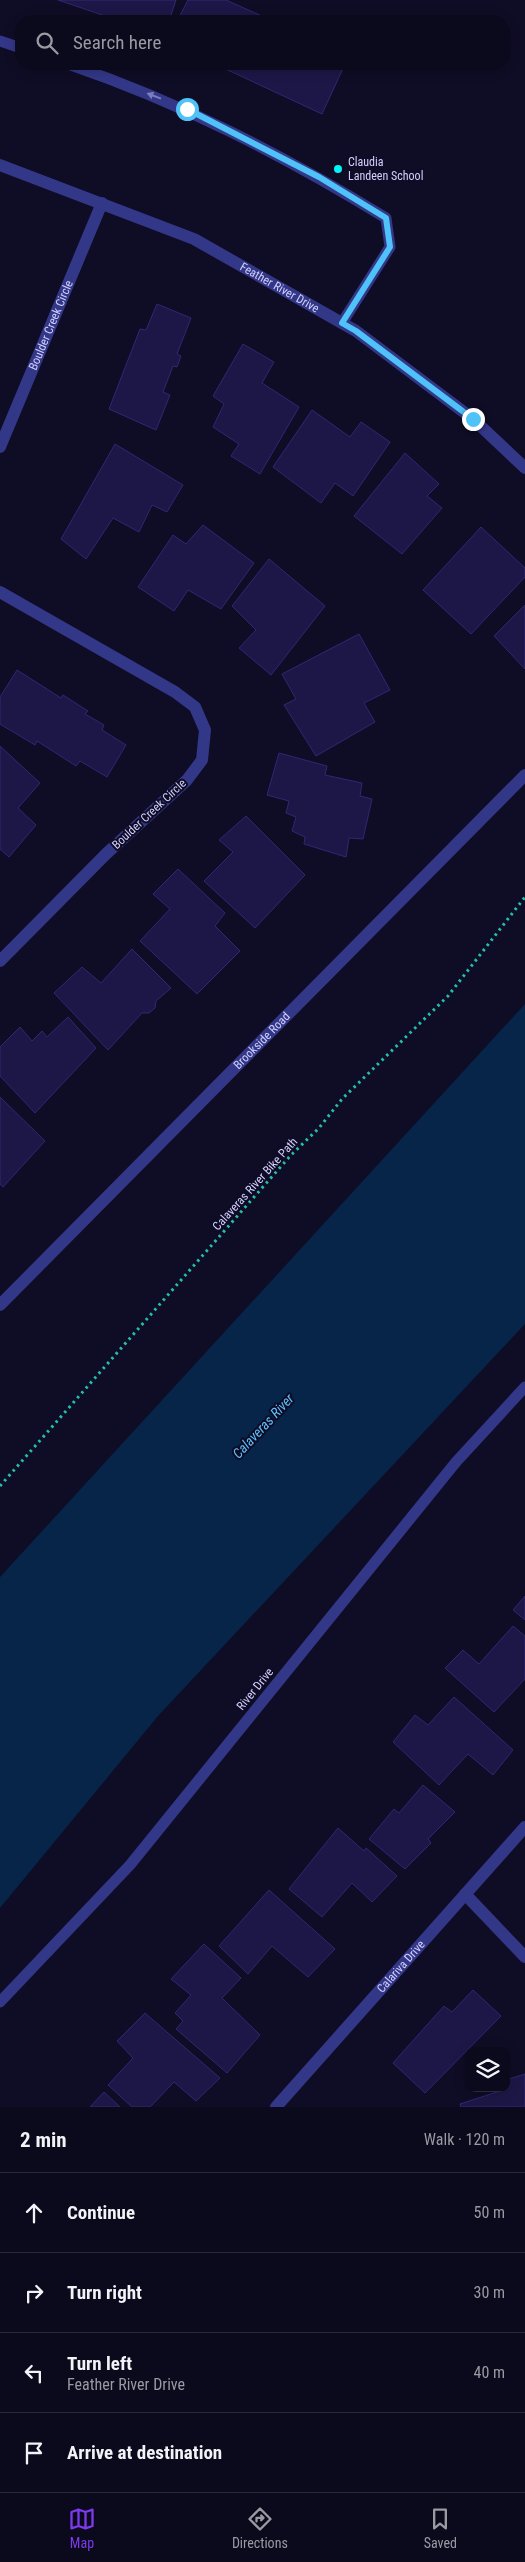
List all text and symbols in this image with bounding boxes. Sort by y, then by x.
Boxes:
search box [15,15,510,70]
icon: search [33,29,61,57]
text: Search here [73,31,161,54]
one-way arrow [146,92,161,100]
route start [176,98,199,121]
place label: Claudia Landeen School [348,155,423,183]
marker: Claudia Landeen School [332,163,344,175]
street label: Feather River Drive [238,260,322,316]
street label: Boulder Creek Circle [26,278,76,372]
route end [462,408,485,431]
street label: Boulder Creek Circle [109,776,189,852]
street label: Brookside Road [231,1009,293,1072]
street label: Calaveras River Bike Path [210,1135,300,1233]
water label: Calaveras River [229,1390,297,1461]
street label: River Drive [234,1665,276,1713]
street label: Calariva Drive [374,1937,428,1995]
map controls [465,2047,510,2092]
button: layers [465,2047,510,2092]
text: 2 min [20,2128,67,2152]
text: Walk · 120 m [424,2130,505,2149]
icon: ahead [20,2199,48,2227]
text: Continue [67,2201,135,2224]
text: 50 m [473,2203,505,2222]
icon: right [20,2279,48,2307]
text: Turn right [67,2281,142,2304]
text: 30 m [473,2283,505,2302]
text: Turn left [67,2352,132,2375]
icon: left [20,2359,48,2387]
text: 40 m [473,2363,505,2382]
text: Feather River Drive [67,2375,185,2394]
icon: arrive [20,2439,48,2467]
text: Arrive at destination [67,2441,222,2464]
tab: Map [68,2505,96,2551]
tab: Directions [232,2505,288,2551]
tab: Saved [424,2505,457,2551]

